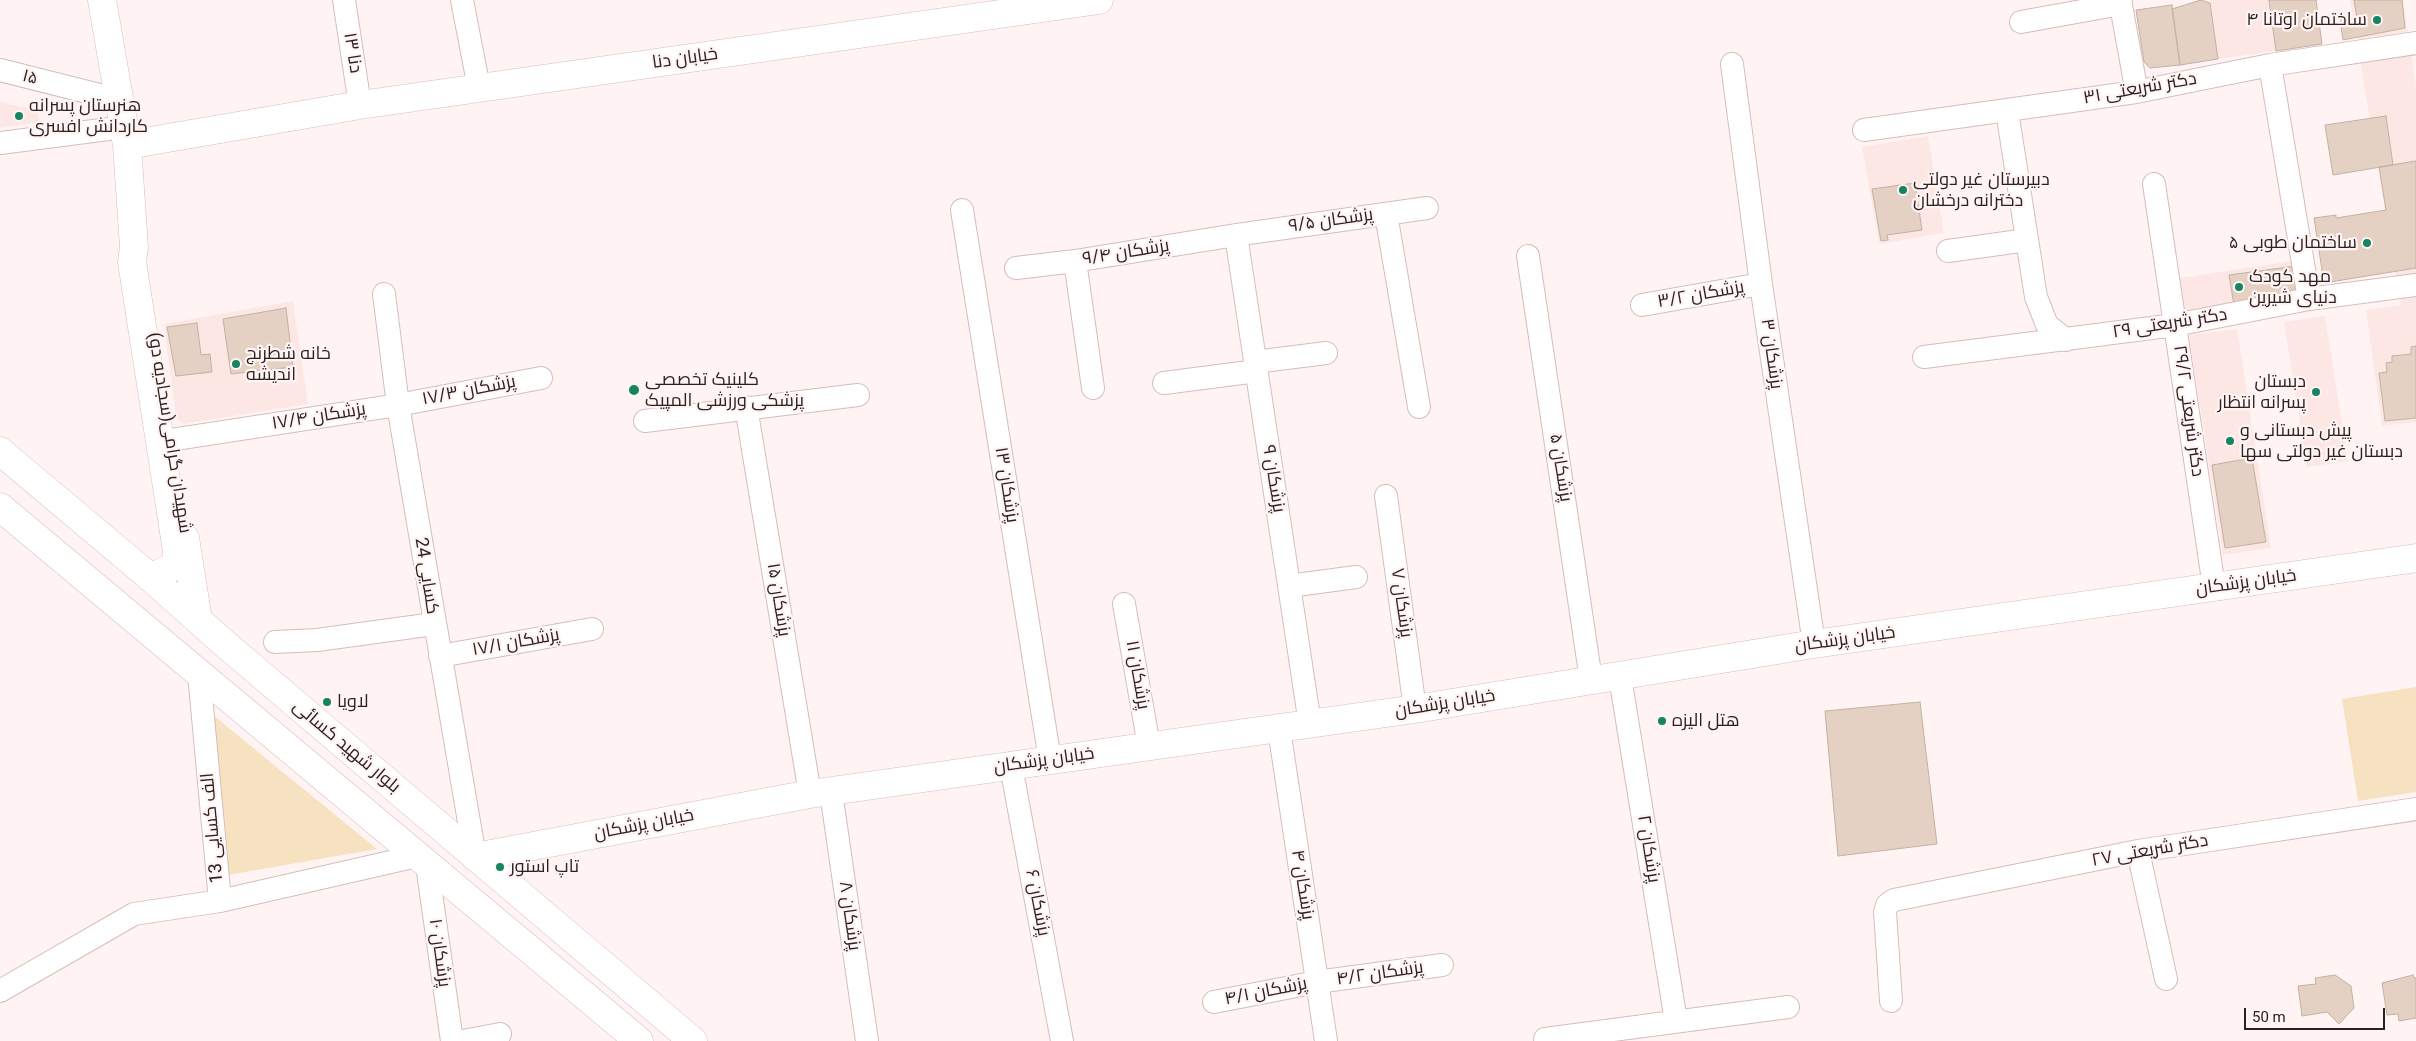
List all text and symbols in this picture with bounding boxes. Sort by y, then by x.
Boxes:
place label: ساختمان اوتانا ۴ [2246,9,2367,31]
marker: ساختمان اوتانا ۴ [2371,14,2383,26]
street label: ۱۳ دنا [338,31,366,75]
street label: خیابان دنا [651,44,719,74]
street label: ۱۵ [20,66,40,90]
street label: ۳۱ دکتر شریعتی [2082,68,2198,110]
place label: هنرستان پسرانه کاردانش افسری [29,95,148,138]
marker: هنرستان پسرانه کاردانش افسری [13,110,25,122]
place label: دبیرستان غیر دولتی دخترانه درخشان [1913,169,2050,212]
marker: دبیرستان غیر دولتی دخترانه درخشان [1897,184,1909,196]
street label: ۹/۵ پزشکان [1287,204,1375,238]
place label: ساختمان طوبی ۵ [2229,232,2357,254]
street label: ۹/۴ پزشکان [1081,235,1171,271]
marker: ساختمان طوبی ۵ [2361,237,2373,249]
place label: مهد کودک دنیای شیرین [2249,266,2337,308]
street label: ۳/۲ پزشکان [1656,277,1746,313]
marker: مهد کودک دنیای شیرین [2233,281,2245,293]
street label: ۲۹ دکتر شریعتی [2111,304,2229,344]
street label: ۳ پزشکان [1755,317,1787,391]
street label: شهیدان گرامی(سجادیه دو) [142,331,196,535]
place label: خانه شطرنج اندیشه [246,343,331,386]
street label: ۲۹/۲ دکتر شریعتی [2168,344,2208,478]
marker: خانه شطرنج اندیشه [230,358,242,370]
place label: کلینیک تخصصی پزشکی ورزشی المپیک [645,369,804,412]
street label: ۱۷/۳ پزشکان [420,371,518,411]
place label: دبستان پسرانه انتظار [2218,371,2306,414]
marker: کلینیک تخصصی پزشکی ورزشی المپیک [627,383,641,397]
marker: دبستان پسرانه انتظار [2310,386,2322,398]
street label: ۱۷/۴ پزشکان [270,399,368,435]
place label: پیش دبستانی و دبستان غیر دولتی سها [2240,420,2403,462]
street label: ۵ پزشکان [1544,432,1576,504]
marker: پیش دبستانی و دبستان غیر دولتی سها [2224,435,2236,447]
street label: ۹ پزشکان [1257,444,1289,514]
street label: ۱۳ پزشکان [989,446,1023,524]
street label: کسایی 24 [409,536,443,616]
street label: ۱۵ پزشکان [762,562,794,638]
street label: خیابان پزشکان [2194,565,2298,601]
street label: ۷ پزشکان [1385,567,1417,639]
street label: خیابان پزشکان [1793,622,1897,658]
street label: ۱۷/۱ پزشکان [471,625,561,661]
street label: ۱۱ پزشکان [1120,639,1154,711]
street label: خیابان پزشکان [1393,685,1497,723]
place label: لاویا [337,691,369,713]
street label: بلوار شهید کسائی [288,696,404,798]
marker: لاویا [321,696,333,708]
place label: هتل الیزه [1672,710,1740,732]
marker: هتل الیزه [1656,715,1668,727]
street label: خیابان پزشکان [992,743,1096,779]
street label: 13 الف کسایی [197,772,229,884]
street label: خیابان پزشکان [592,805,696,845]
street label: ۲ پزشکان [1632,814,1664,884]
street label: ۲۷ دکتر شریعتی [2090,830,2210,872]
street label: ۴ پزشکان [1286,848,1318,922]
place label: تاپ استور [510,856,579,878]
marker: تاپ استور [494,861,506,873]
street label: ۶ پزشکان [1020,868,1054,938]
street label: ۸ پزشکان [833,880,865,952]
street label: ۱۰ پزشکان [424,917,454,989]
street label: ۴/۲ پزشکان [1335,957,1425,991]
street label: ۴/۱ پزشکان [1223,973,1309,1011]
scale bar [2246,998,2387,1030]
text: 50 m [2252,1008,2286,1026]

